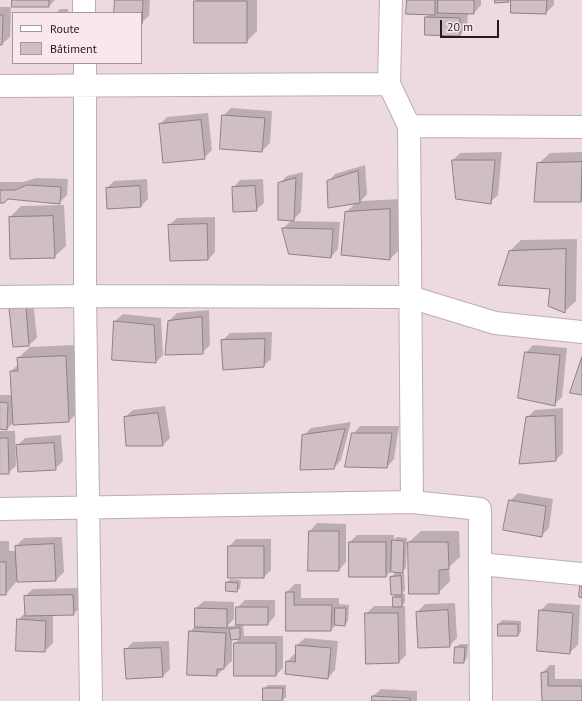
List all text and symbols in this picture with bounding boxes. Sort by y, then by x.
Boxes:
legend [12,12,142,64]
scale bar [442,12,501,38]
text: 20 m [447,19,473,34]
text: Route [50,21,80,36]
text: Bâtiment [50,41,97,56]

